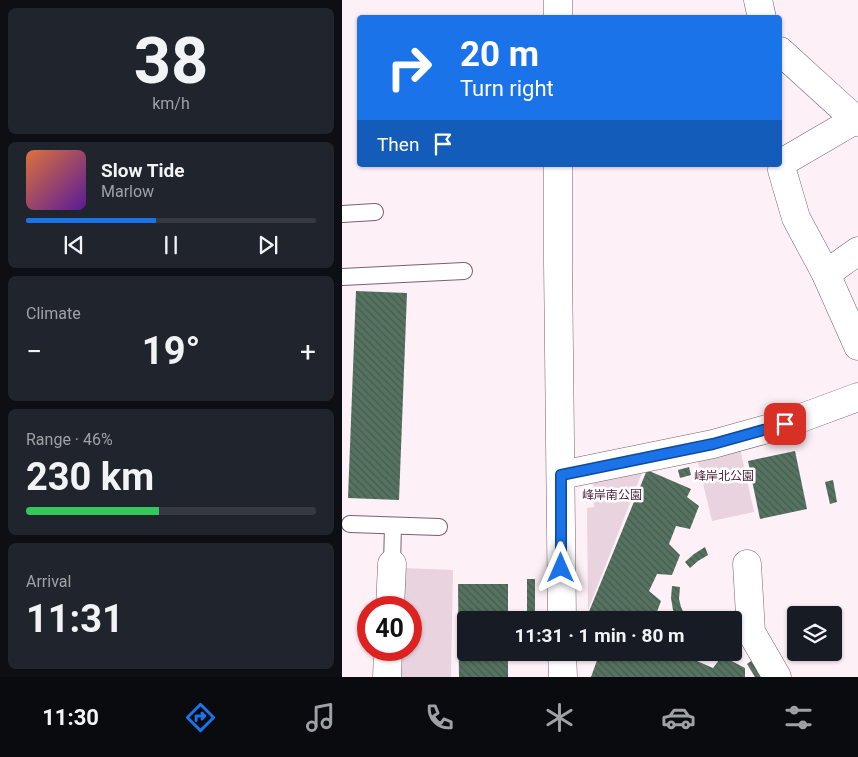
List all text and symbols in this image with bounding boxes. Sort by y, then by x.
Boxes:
text: 38 [134,23,208,99]
text: 20 m [460,34,539,75]
icon: right [377,35,442,100]
text: Turn right [460,76,554,101]
text: km/h [152,94,190,113]
icon: arrive [429,130,457,158]
text: Then [377,133,419,156]
text: Slow Tide [101,159,184,182]
text: Marlow [101,182,154,201]
icon: previous [60,231,88,259]
icon: pause [157,231,185,259]
icon: next [254,231,282,259]
text: Climate [26,304,81,323]
text: 19° [142,329,200,373]
text: − [26,335,42,368]
text: + [300,335,316,368]
pin [764,403,806,445]
icon: arrive [771,410,799,438]
text: Range · 46% [26,430,113,449]
text: 230 km [26,455,154,499]
park label: 峰岸北公園 [694,469,754,483]
park label: 峰岸南公園 [582,488,642,502]
position arrow [534,541,586,593]
text: Arrival [26,572,71,591]
speed limit sign: 40 [357,596,422,661]
text: 11:31 [26,597,124,641]
map controls [787,606,842,661]
button: layers [787,606,842,661]
text: 11:31 · 1 min · 80 m [514,624,685,647]
icon: directions [183,700,218,735]
icon: music [303,700,338,735]
icon: phone [422,700,457,735]
icon: climate [542,700,577,735]
icon: car [661,700,696,735]
icon: filters [781,700,816,735]
text: 11:30 [42,705,99,730]

